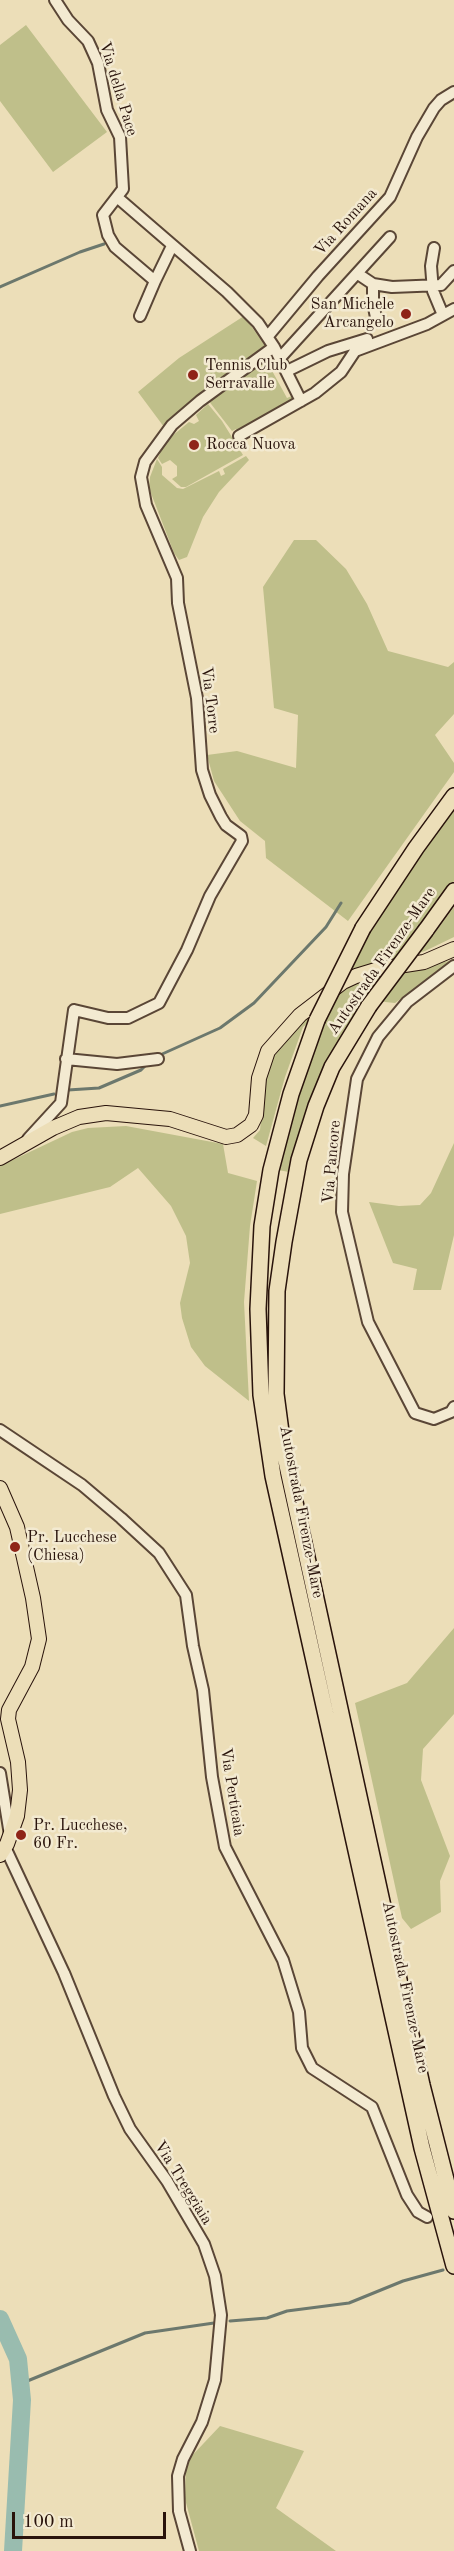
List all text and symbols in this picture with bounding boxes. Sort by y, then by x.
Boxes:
street label: Via della Pace [95,40,141,138]
street label: Via Romana [310,184,382,260]
place label: San Michele Arcangelo [311,295,394,333]
marker: San Michele Arcangelo [399,307,413,321]
place label: Tennis Club Serravalle [205,356,287,394]
marker: Tennis Club Serravalle [186,368,200,382]
place label: Rocca Nuova [206,435,296,455]
marker: Rocca Nuova [187,438,201,452]
street label: Via Torre [196,666,224,734]
street label: Autostrada Firenze-Mare [324,884,440,1038]
street label: Via Pancore [319,1119,345,1205]
street label: Autostrada Firenze-Mare [275,1424,327,1600]
place label: Pr. Lucchese (Chiesa) [27,1528,117,1566]
marker: Pr. Lucchese (Chiesa) [8,1540,22,1554]
street label: Via Perticaia [216,1746,248,1838]
place label: Pr. Lucchese, 60 Fr. [33,1816,127,1854]
marker: Pr. Lucchese, 60 Fr. [14,1828,28,1842]
street label: Autostrada Firenze-Mare [377,1899,433,2075]
street label: Via Treggiaia [150,2137,216,2229]
scale bar [15,2500,170,2538]
text: 100 m [23,2513,74,2531]

